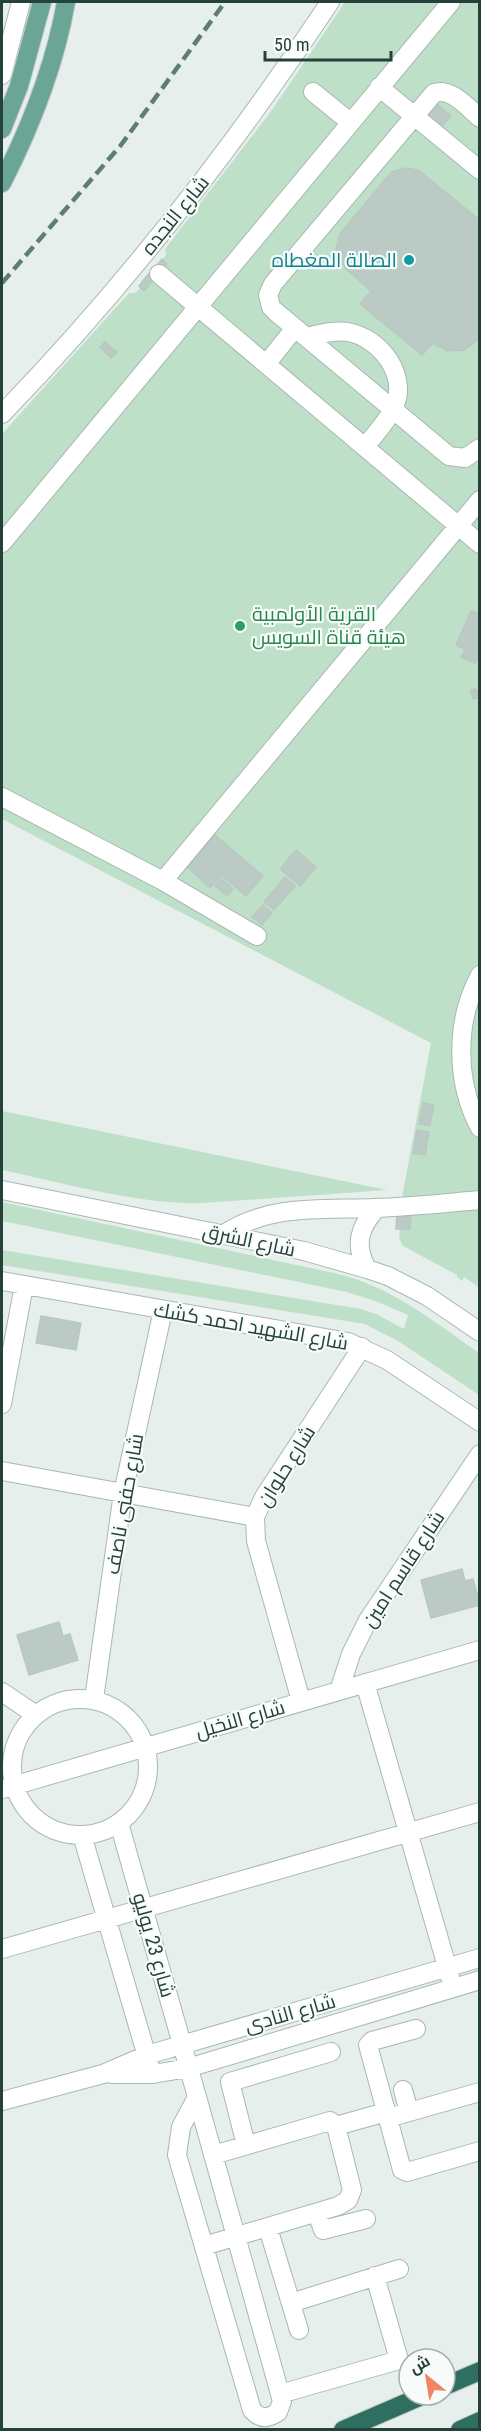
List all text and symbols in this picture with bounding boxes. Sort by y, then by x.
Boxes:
scale bar [265,24,391,62]
text: 50 m [274,34,309,55]
street label: شارع النجده [136,171,216,261]
place label: الصالة المغطاه [272,248,397,272]
marker: الصالة المغطاه [402,253,416,267]
place label: القرية الأولمبية هيئة قناة السويس [252,602,406,650]
marker: القرية الأولمبية هيئة قناة السويس [233,619,247,633]
street label: شارع الشرق [200,1218,298,1264]
street label: شارع الشهيد احمد كشك [152,1297,350,1357]
street label: شارع حلوان [252,1421,322,1512]
street label: شارع حفنى ناصف [100,1432,150,1577]
street label: شارع قاسم امين [357,1506,451,1633]
street label: شارع النخيل [192,1695,288,1745]
street label: شارع 23 يوليو [126,1890,180,2001]
street label: شارع النادى [242,1989,339,2039]
north arrow [397,2347,457,2407]
text: ش [406,2351,433,2378]

